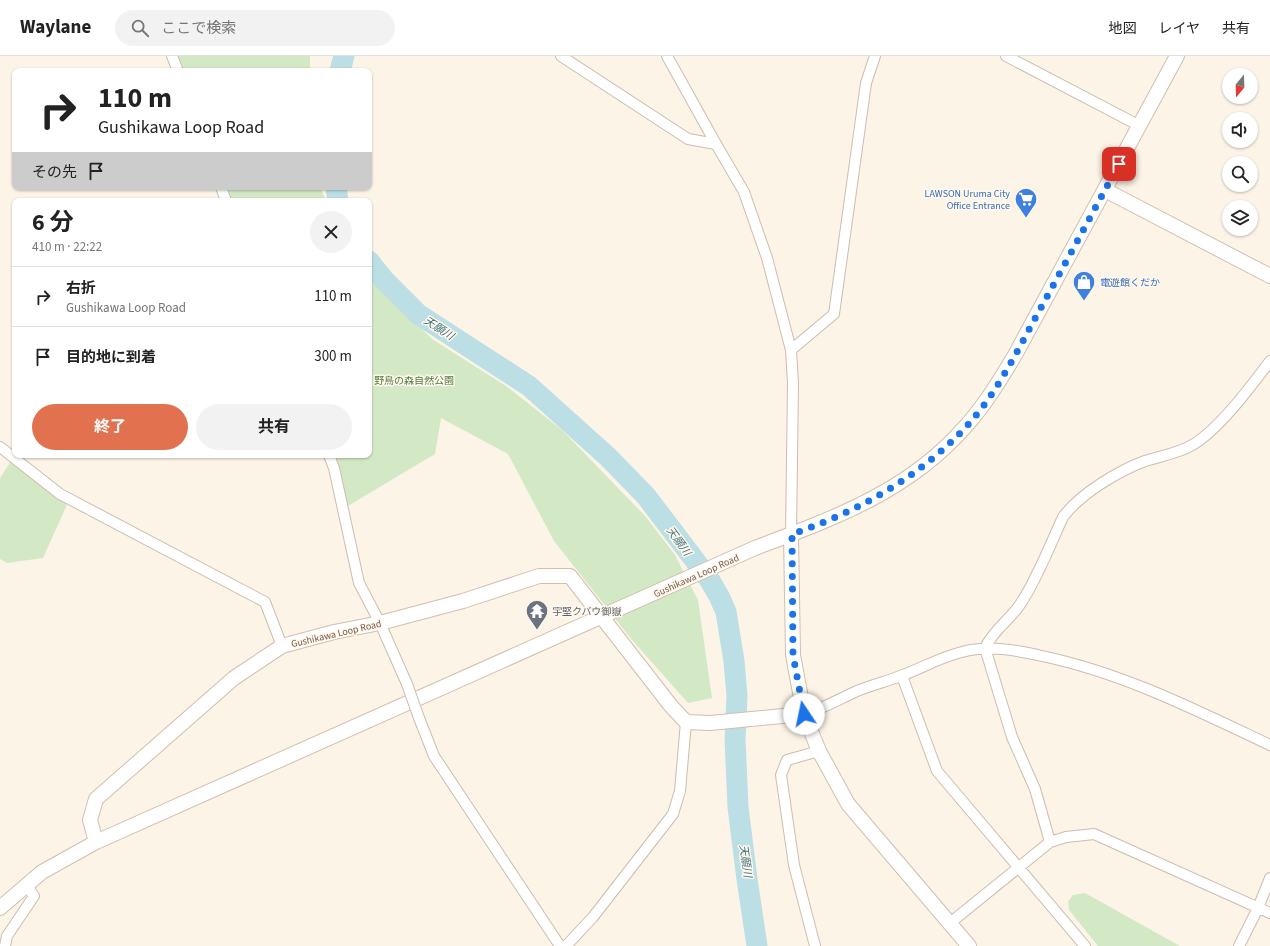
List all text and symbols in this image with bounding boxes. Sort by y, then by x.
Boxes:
search box [115,10,395,46]
text: Waylane [20,14,91,41]
icon: search [129,17,151,39]
text: ここで検索 [161,18,236,39]
text: 地図 [1108,19,1136,39]
text: レイヤ [1158,19,1200,39]
text: 共有 [1222,19,1250,39]
north arrow [1222,68,1258,104]
map controls [1222,68,1258,236]
text: 110 m [98,78,172,118]
icon: right [32,84,84,136]
button: sound [1222,112,1258,148]
text: Gushikawa Loop Road [98,115,264,140]
pin [1102,147,1136,181]
icon: arrive [1108,153,1130,175]
button: search [1222,156,1258,192]
icon: arrive [85,160,107,182]
text: その先 [32,162,77,183]
supermarket icon: LAWSON Uruma City Office Entrance [1013,186,1039,219]
place label: LAWSON Uruma City Office Entrance [925,187,1010,213]
button: layers [1222,200,1258,236]
text: 6 分 [32,205,73,240]
button: close [310,211,352,253]
text: 410 m · 22:22 [32,238,102,256]
shop icon: 電遊館くだか [1071,269,1097,302]
place label: 電遊館くだか [1100,276,1160,290]
text: 右折 [66,278,96,299]
icon: right [32,286,54,308]
text: 110 m [314,286,352,307]
text: Gushikawa Loop Road [66,299,186,317]
water label: 天願川 [421,313,457,344]
icon: arrive [32,346,54,368]
text: 300 m [314,346,352,367]
text: 目的地に到着 [66,347,156,368]
park label: 野鳥の森自然公園 [374,374,454,388]
button: 終了 [32,404,188,450]
button: 共有 [196,404,352,450]
water label: 天願川 [663,524,695,560]
street label: Gushikawa Loop Road [651,551,741,601]
temple icon: 宇堅クバウ御嶽 [524,598,550,631]
place label: 宇堅クバウ御嶽 [552,605,622,619]
street label: Gushikawa Loop Road [290,617,383,651]
position arrow [783,693,825,735]
water label: 天願川 [736,844,755,879]

